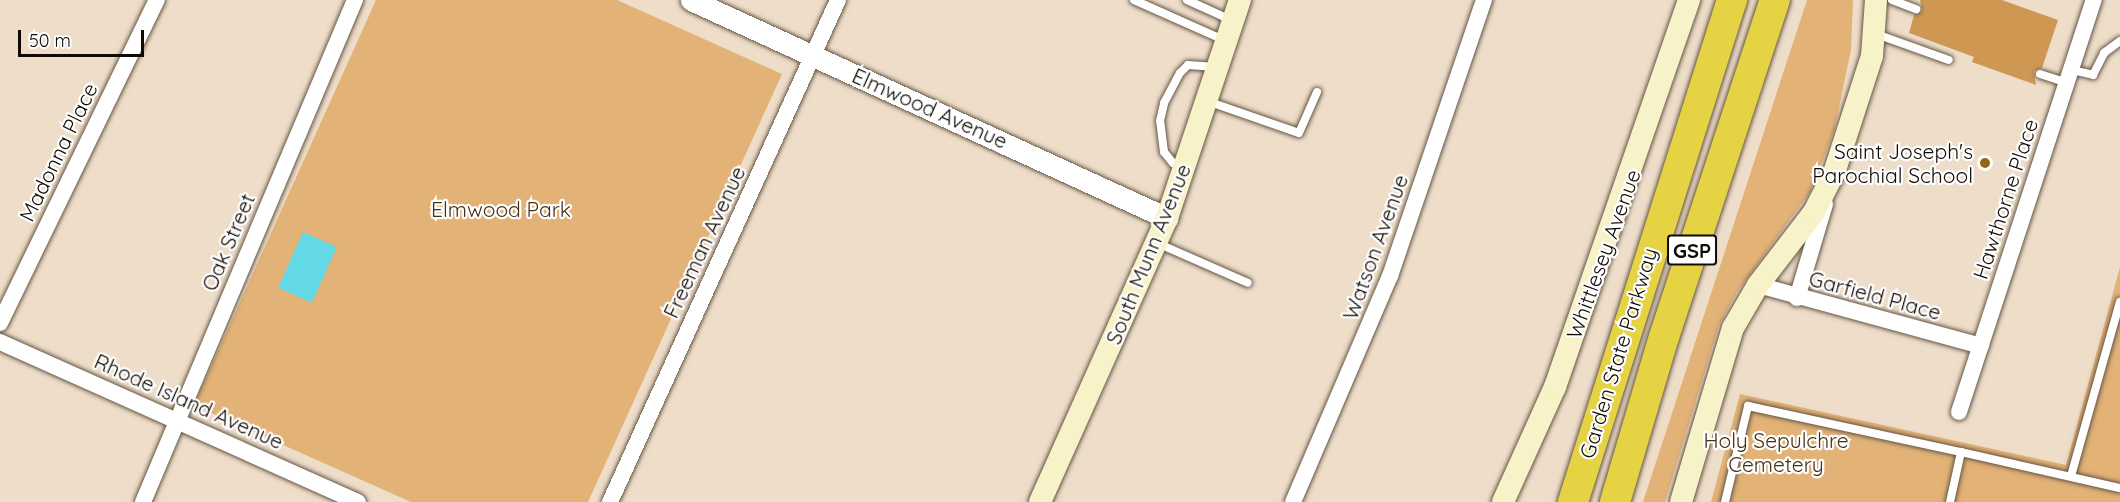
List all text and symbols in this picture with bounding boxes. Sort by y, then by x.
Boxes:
scale bar [21,18,147,56]
text: 50 m [29,29,71,52]
street label: Elmwood Avenue [848,62,1012,154]
street label: Madonna Place [14,79,102,225]
street label: Hawthorne Place [1967,116,2043,282]
place label: Saint Joseph's Parochial School [1812,138,1973,188]
marker: Saint Joseph's Parochial School [1978,156,1992,170]
street label: South Munn Avenue [1100,160,1196,348]
street label: Freeman Avenue [658,162,750,322]
street label: Whittlesey Avenue [1561,166,1645,342]
street label: Watson Avenue [1337,171,1413,323]
street label: Oak Street [196,190,260,294]
park label: Elmwood Park [431,196,571,222]
road number: GSP [1666,233,1718,267]
street label: Garden State Parkway [1574,245,1662,461]
street label: Garfield Place [1806,265,1944,325]
street label: Rhode Island Avenue [91,348,287,454]
park label: Holy Sepulchre Cemetery [1703,427,1849,477]

